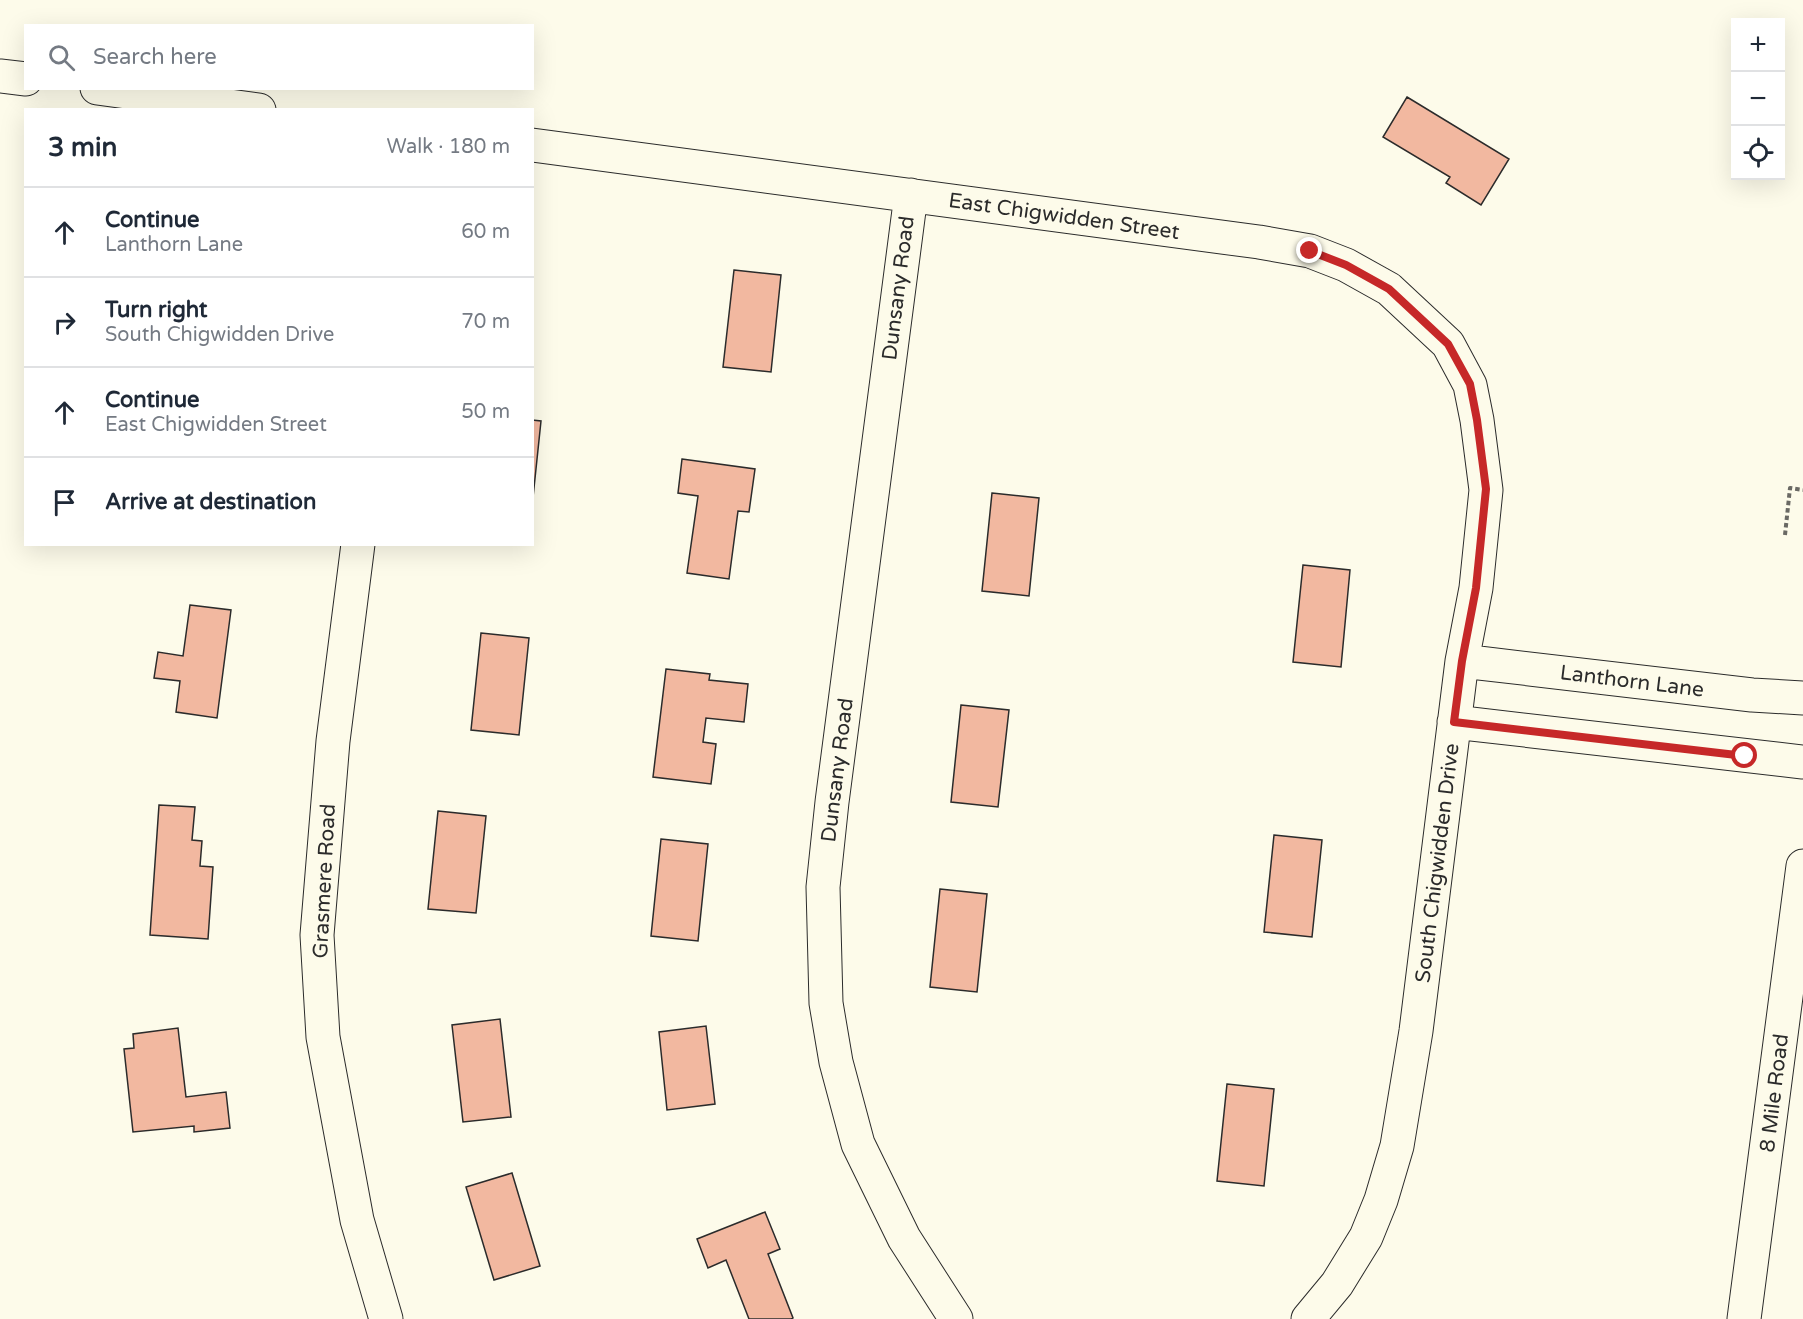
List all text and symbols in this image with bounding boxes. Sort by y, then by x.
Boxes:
map controls [1731,18,1785,180]
button: + [1731,18,1785,72]
search box [24,24,534,90]
icon: search [45,41,78,74]
text: Search here [93,44,217,70]
button: − [1731,72,1785,126]
button: locate [1731,126,1785,180]
text: 3 min [48,132,117,163]
text: Walk · 180 m [387,135,510,159]
street label: East Chigwidden Street [947,188,1181,245]
text: Continue [105,207,200,233]
street label: Dunsany Road [877,214,920,362]
icon: ahead [48,216,81,249]
text: 60 m [461,220,510,244]
text: Lanthorn Lane [105,233,243,257]
route end [1296,237,1322,263]
text: Turn right [105,297,207,323]
icon: right [48,306,81,339]
text: 70 m [461,310,510,334]
text: South Chigwidden Drive [105,323,334,347]
text: Continue [105,387,200,413]
icon: ahead [48,396,81,429]
text: 50 m [461,400,510,424]
text: East Chigwidden Street [105,413,327,437]
icon: arrive [48,486,81,519]
text: Arrive at destination [105,489,316,515]
street label: Lanthorn Lane [1559,660,1705,703]
street label: Dunsany Road [816,696,859,844]
street label: South Chigwidden Drive [1410,742,1465,984]
route start [1731,742,1757,768]
street label: Grasmere Road [308,803,341,959]
street label: 8 Mile Road [1755,1032,1794,1154]

